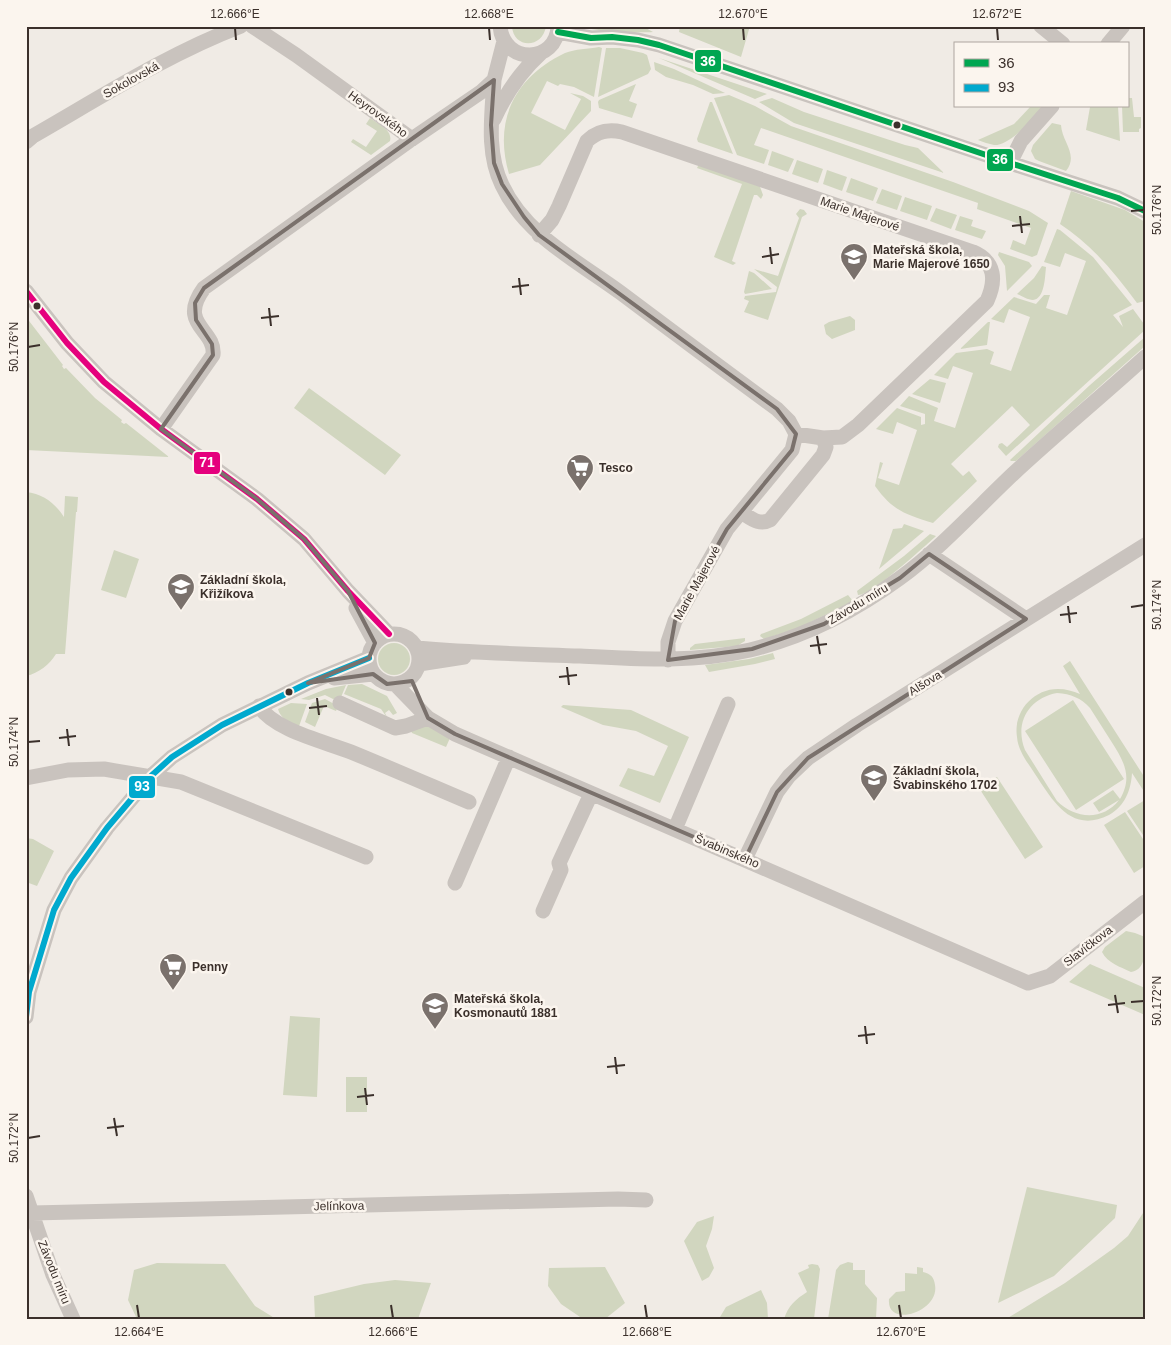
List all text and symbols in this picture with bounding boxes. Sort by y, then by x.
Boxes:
text: 12.666°E [210,7,260,21]
text: 12.668°E [464,7,514,21]
text: 12.670°E [718,7,768,21]
text: 12.672°E [972,7,1022,21]
legend [954,42,1128,108]
line badge: 36 [694,49,722,73]
text: 36 [700,53,716,69]
text: 36 [998,54,1015,71]
street label: Sokolovská [101,59,162,101]
text: 93 [998,78,1015,95]
street label: Heyrovského [346,88,411,140]
unlabelled marker [892,120,902,130]
line badge: 36 [986,148,1014,172]
text: 36 [992,151,1008,167]
text: 50.176°N [1150,185,1164,235]
street label: Marie Majerové [819,194,902,234]
school or university icon: Mateřská škola, Marie Majerové 1650 [839,242,869,281]
place label: Mateřská škola, Marie Majerové 1650 [873,243,990,271]
unlabelled marker [32,301,42,311]
text: 50.176°N [7,322,21,372]
line badge: 71 [193,451,221,475]
supermarket icon: Tesco [565,453,595,492]
text: 71 [199,454,215,470]
place label: Tesco [599,461,633,475]
street label: Marie Majerové [671,543,723,623]
school or university icon: Základní škola, Křižíkova [166,572,196,611]
place label: Základní škola, Křižíkova [200,573,286,601]
text: 50.174°N [1150,580,1164,630]
street label: Závodu míru [826,581,890,627]
street label: Alšova [906,667,944,698]
unlabelled marker [284,687,294,697]
text: 50.174°N [7,717,21,767]
school or university icon: Základní škola, Švabinského 1702 [859,763,889,802]
place label: Základní škola, Švabinského 1702 [893,764,997,792]
line badge: 93 [128,775,156,799]
text: 93 [134,778,150,794]
street label: Švabinského [693,830,762,871]
street label: Slavíčkova [1061,922,1115,969]
supermarket icon: Penny [158,952,188,991]
place label: Penny [192,960,228,974]
text: 50.172°N [1150,976,1164,1026]
school or university icon: Mateřská škola, Kosmonautů 1881 [420,991,450,1030]
place label: Mateřská škola, Kosmonautů 1881 [454,992,558,1020]
text: 50.172°N [7,1113,21,1163]
street label: Jelínkova [314,1199,365,1213]
street label: Závodu míru [35,1238,73,1306]
text: 12.664°E [114,1325,164,1339]
text: 12.666°E [368,1325,418,1339]
text: 12.668°E [622,1325,672,1339]
text: 12.670°E [876,1325,926,1339]

